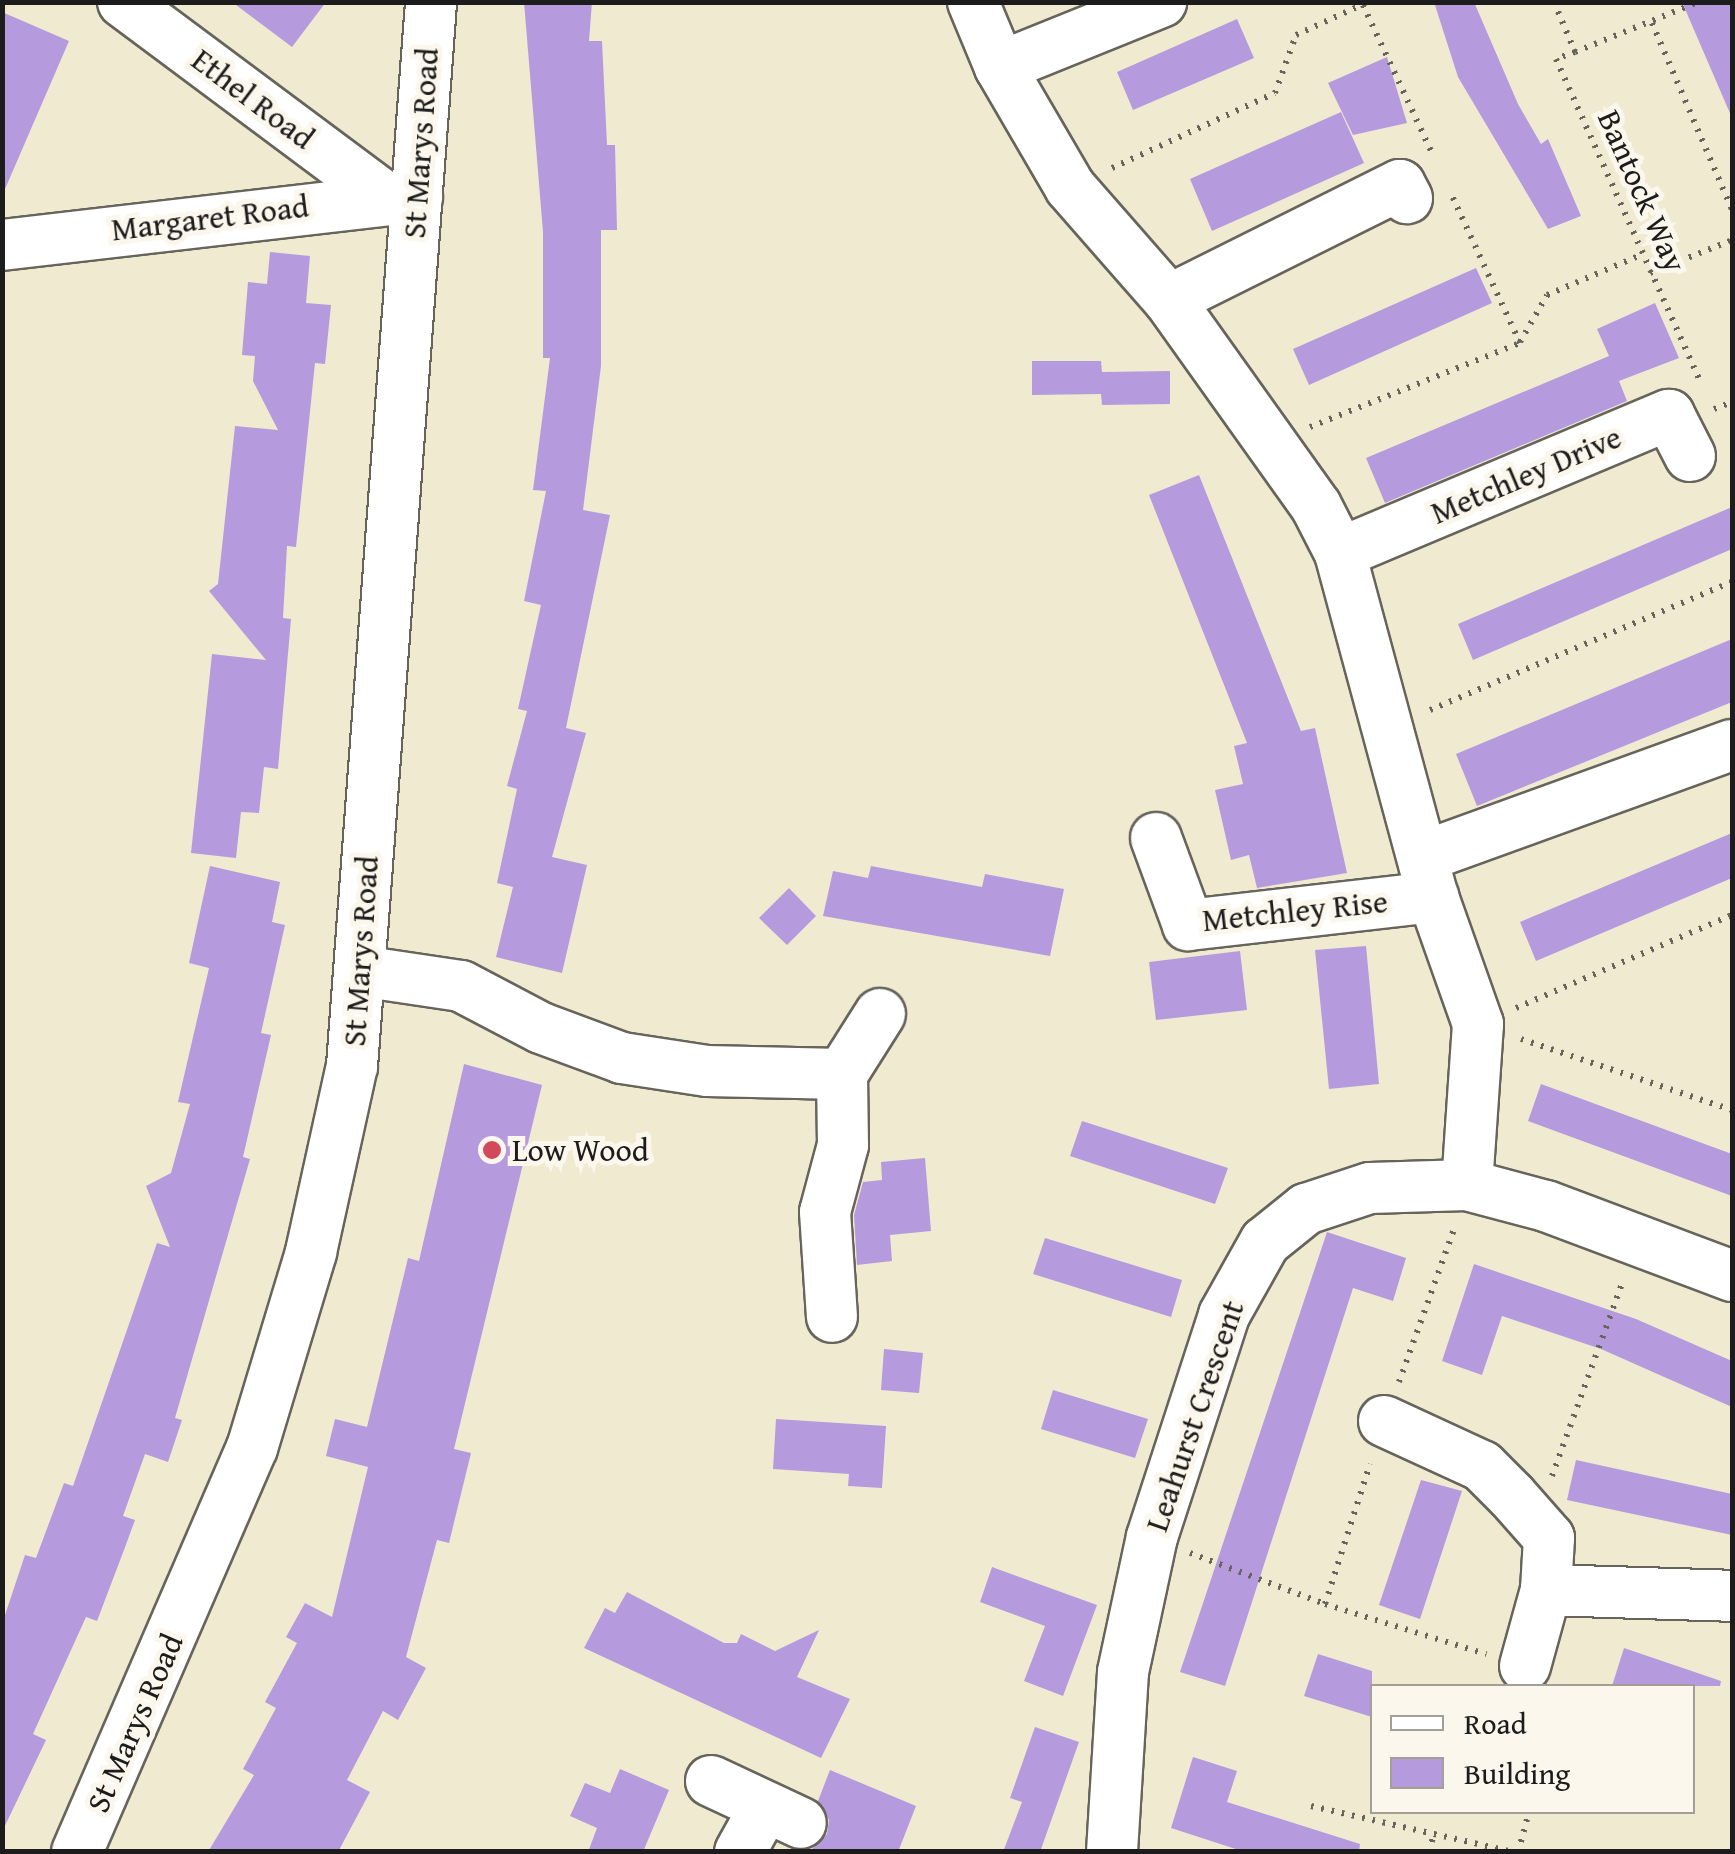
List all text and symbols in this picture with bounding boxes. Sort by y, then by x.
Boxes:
street label: Ethel Road [184,41,322,157]
street label: St Marys Road [395,46,447,240]
street label: Bantock Way [1589,104,1695,278]
street label: Margaret Road [109,187,311,249]
street label: Metchley Drive [1425,418,1627,532]
street label: St Marys Road [335,854,387,1048]
street label: Metchley Rise [1200,882,1390,940]
place label: Low Wood [512,1131,649,1169]
marker: Low Wood [481,1139,503,1161]
street label: Leahurst Crescent [1138,1296,1252,1536]
street label: St Marys Road [79,1628,191,1818]
legend [1370,1684,1695,1814]
text: Road [1464,1701,1527,1745]
text: Building [1464,1751,1570,1795]

